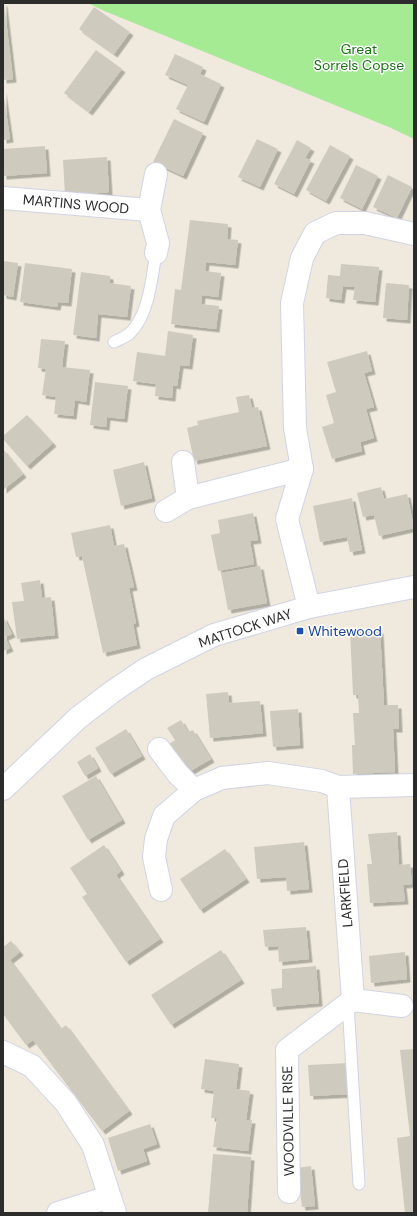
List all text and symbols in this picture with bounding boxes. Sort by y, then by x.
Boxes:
park label: Great Sorrels Copse [314,40,404,74]
street label: MARTINS WOOD [22,190,130,218]
street label: MATTOCK WAY [196,604,294,652]
place label: Whitewood [308,622,382,640]
marker: Whitewood [295,626,305,636]
street label: LARKFIELD [334,858,356,928]
street label: WOODVILLE RISE [278,1065,298,1177]

